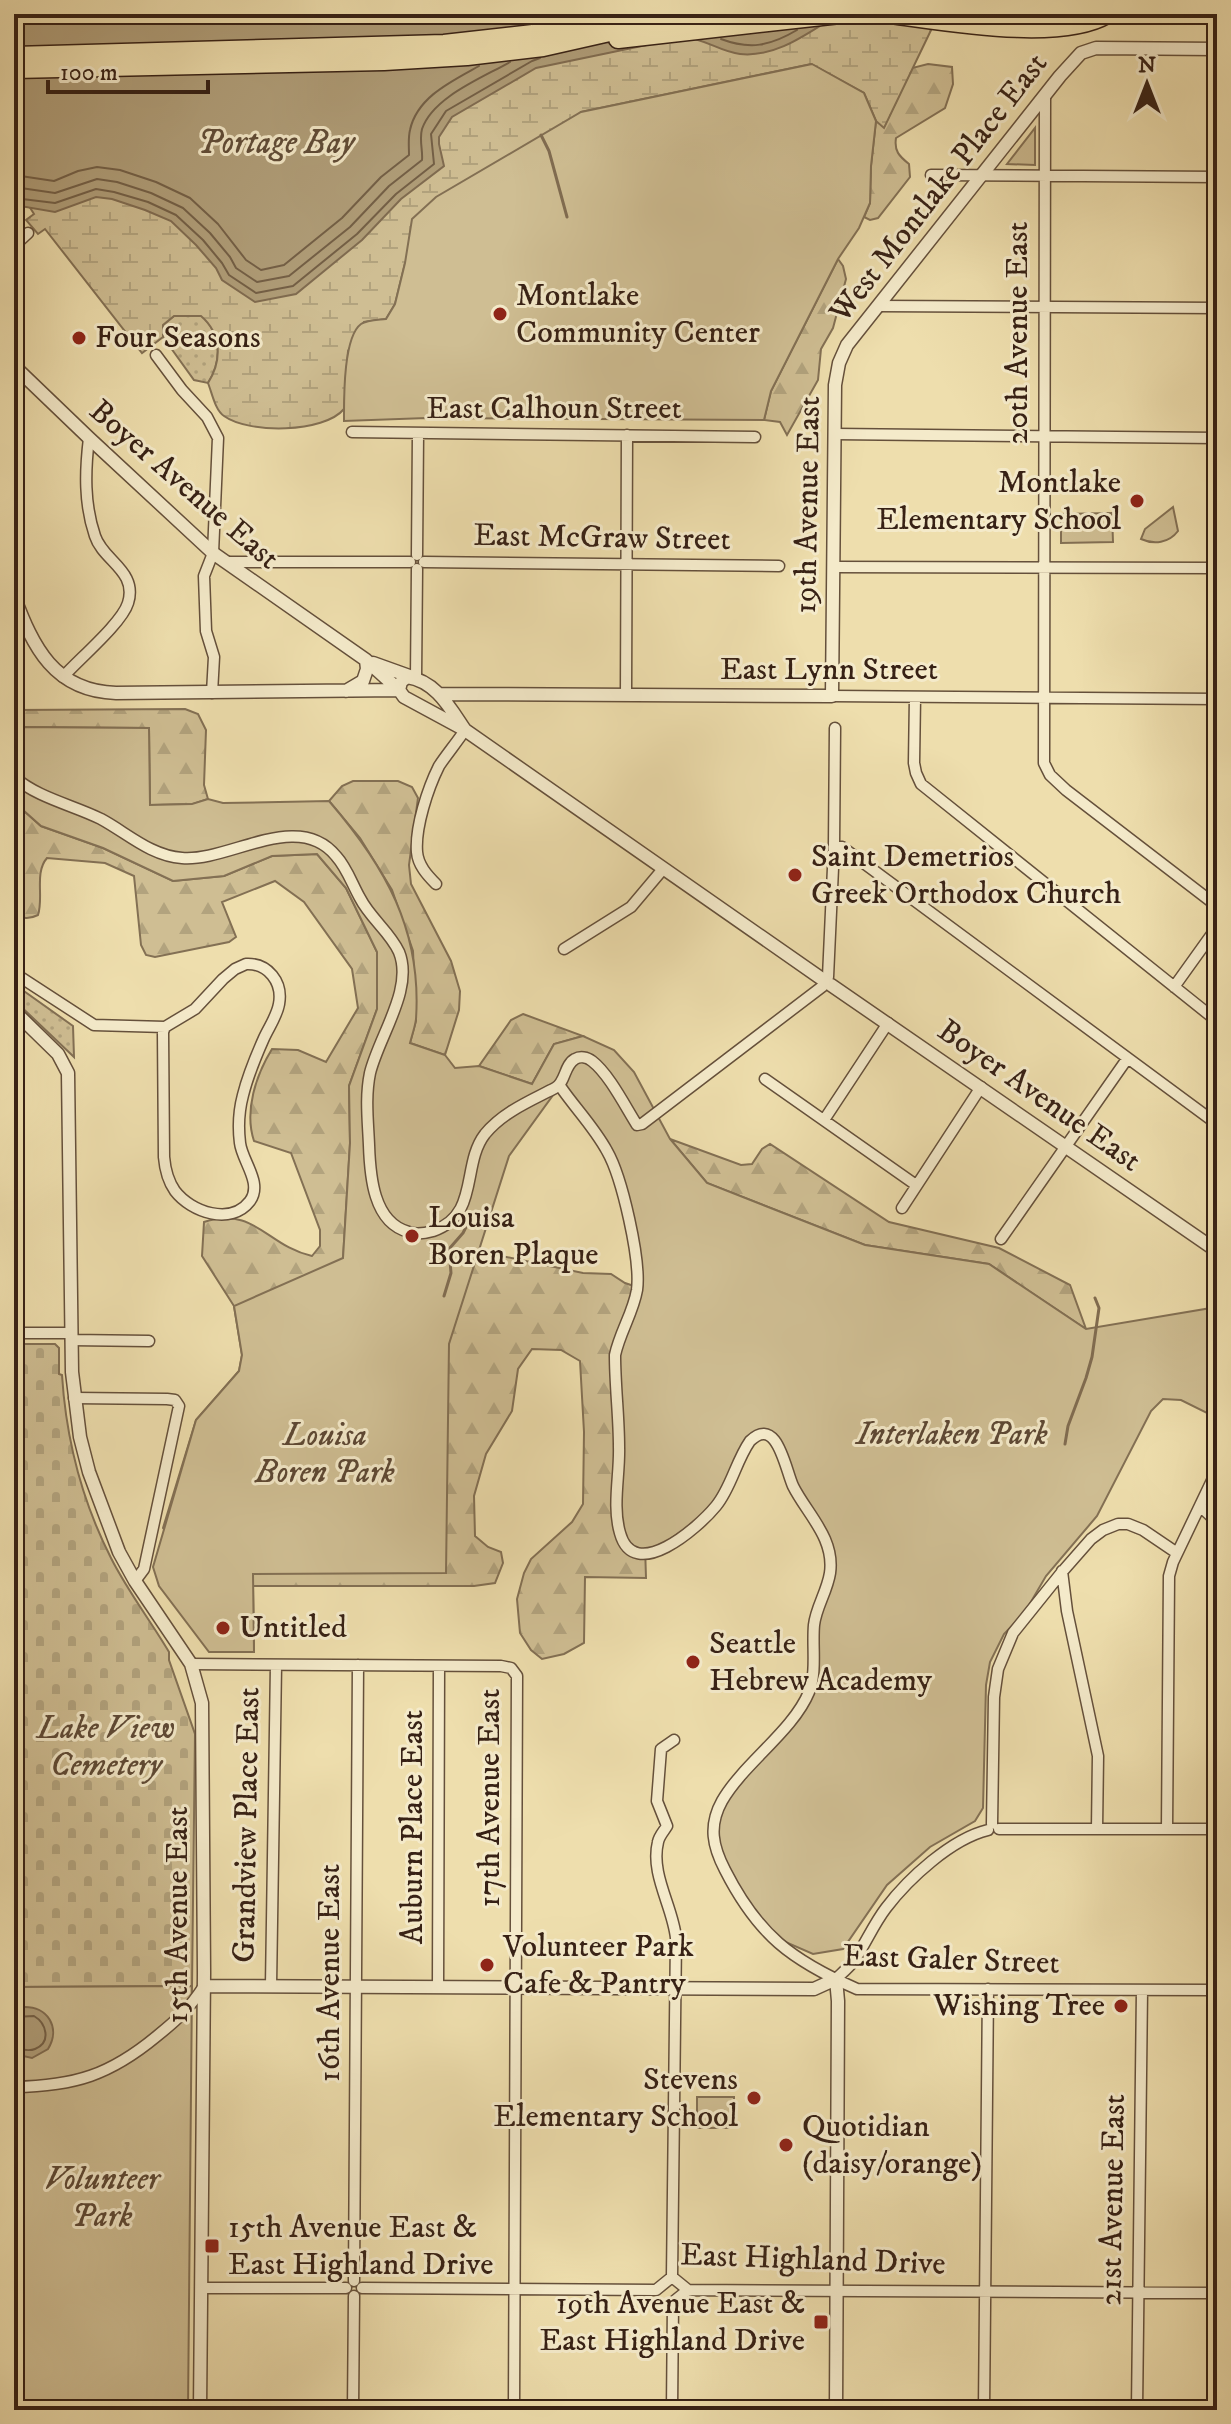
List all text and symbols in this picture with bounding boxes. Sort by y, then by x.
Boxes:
scale bar [48,44,208,94]
north arrow [1107,44,1187,124]
street label: West Montlake Place East [821,45,1057,332]
text: N [1138,52,1156,79]
text: 100 m [60,58,118,88]
water label: Portage Bay [198,122,356,164]
street label: 20th Avenue East [998,221,1038,445]
place label: Montlake Community Center [516,276,760,353]
marker: Montlake Community Center [491,305,509,323]
place label: Four Seasons [95,318,261,358]
marker: Four Seasons [70,329,88,347]
street label: East Calhoun Street [426,389,682,429]
street label: Boyer Avenue East [81,391,287,579]
street label: 19th Avenue East [786,396,830,614]
place label: Montlake Elementary School [876,463,1121,540]
marker: Montlake Elementary School [1128,492,1146,510]
street label: East McGraw Street [473,516,731,560]
street label: East Lynn Street [720,650,938,690]
place label: Saint Demetrios Greek Orthodox Church [811,837,1122,914]
marker: Saint Demetrios Greek Orthodox Church [786,866,804,884]
street label: Boyer Avenue East [930,1011,1148,1181]
place label: Louisa Boren Plaque [428,1198,599,1275]
marker: Louisa Boren Plaque [403,1227,421,1245]
park label: Interlaken Park [854,1415,1048,1455]
park label: Louisa Boren Park [254,1416,395,1493]
place label: Untitled [239,1608,347,1648]
marker: Untitled [214,1619,232,1637]
place label: Seattle Hebrew Academy [709,1624,933,1701]
marker: Seattle Hebrew Academy [684,1653,702,1671]
street label: Grandview Place East [225,1687,269,1963]
street label: 17th Avenue East [470,1689,510,1907]
park label: Lake View Cemetery [35,1709,175,1786]
street label: Auburn Place East [393,1710,433,1944]
street label: 15th Avenue East [158,1806,198,2024]
street label: 16th Avenue East [310,1864,350,2082]
place label: Volunteer Park Cafe & Pantry [502,1927,694,2004]
street label: East Galer Street [842,1936,1060,1984]
marker: Volunteer Park Cafe & Pantry [478,1956,496,1974]
place label: Wishing Tree [932,1986,1105,2026]
marker: Wishing Tree [1112,1997,1130,2015]
place label: Stevens Elementary School [493,2060,738,2137]
marker: Stevens Elementary School [745,2089,763,2107]
street label: 21st Avenue East [1091,2094,1135,2306]
place label: Quotidian (daisy/orange) [802,2107,982,2184]
marker: Quotidian (daisy/orange) [777,2136,795,2154]
park label: Volunteer Park [45,2160,162,2237]
place label: 15th Avenue East & East Highland Drive [228,2208,493,2285]
street label: East Highland Drive [680,2235,946,2285]
marker: 15th Avenue East & East Highland Drive [203,2237,221,2255]
place label: 19th Avenue East & East Highland Drive [540,2284,805,2361]
marker: 19th Avenue East & East Highland Drive [812,2313,830,2331]

